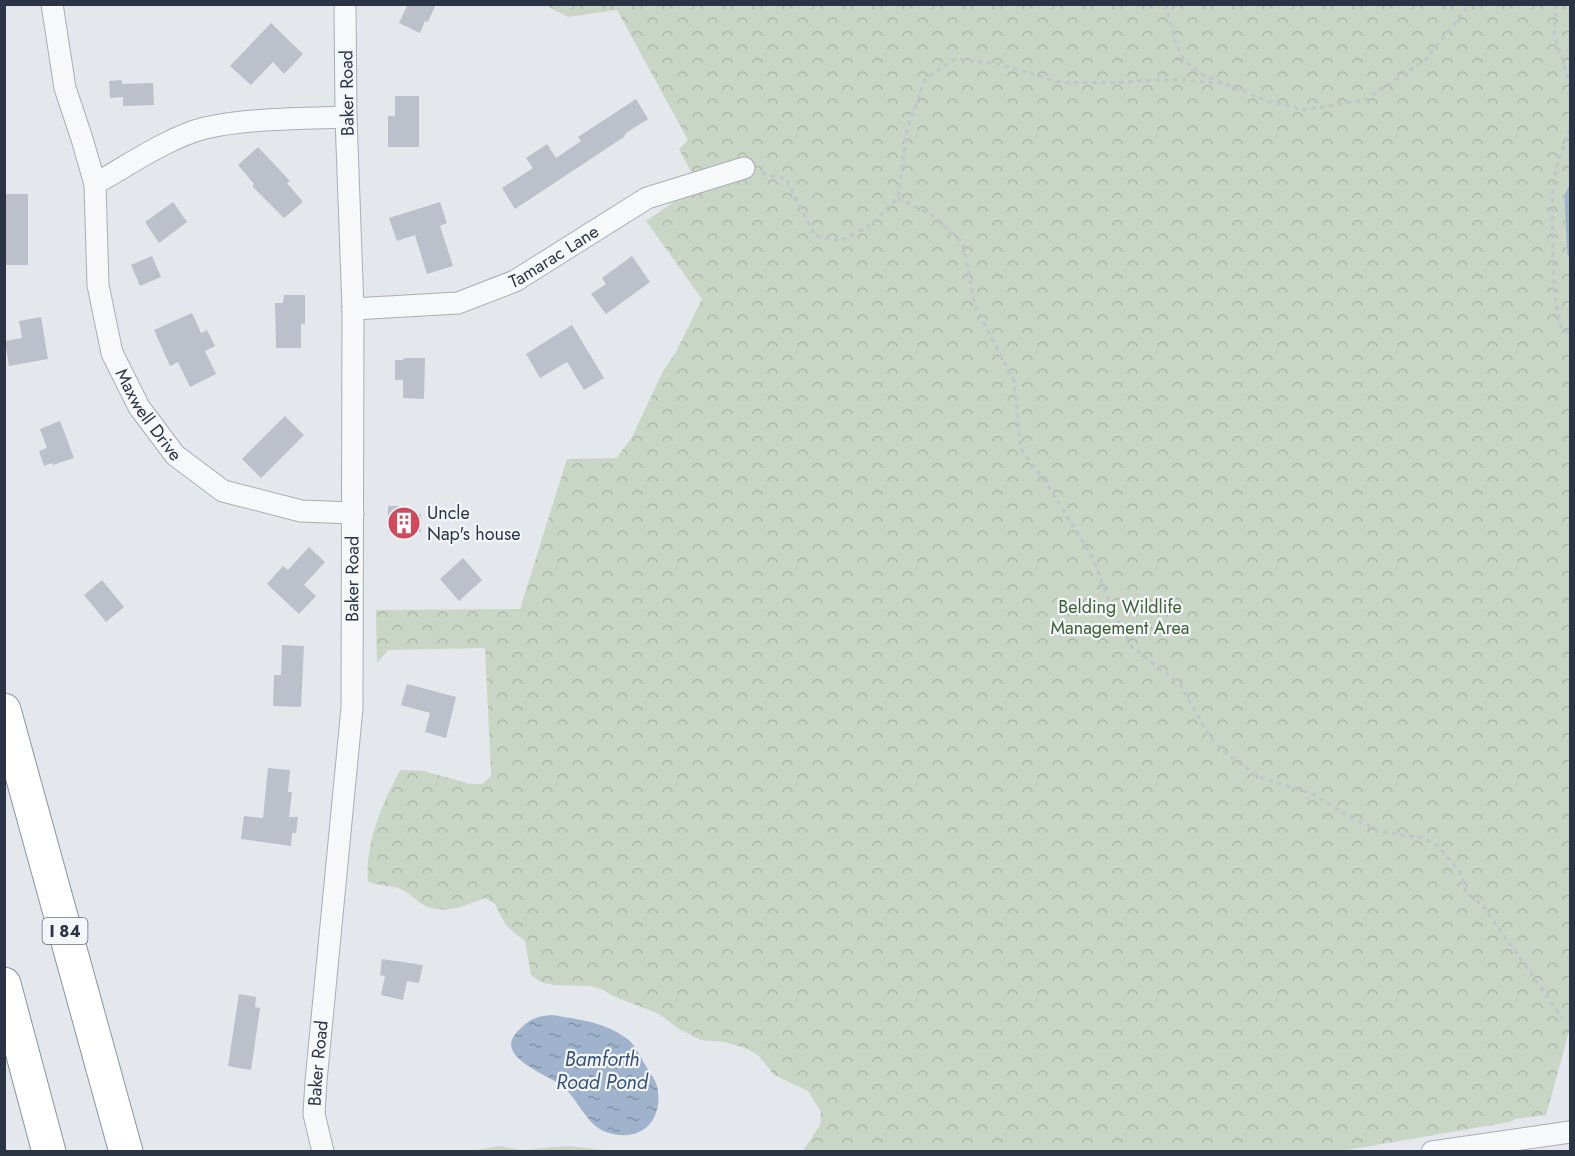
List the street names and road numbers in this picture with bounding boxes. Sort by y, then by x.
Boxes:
street label: Baker Road [333,50,361,136]
street label: Tamarac Lane [505,218,604,295]
street label: Maxwell Drive [109,364,188,466]
street label: Baker Road [339,536,365,622]
road number: I 84 [42,918,88,944]
street label: Baker Road [302,1019,335,1107]

